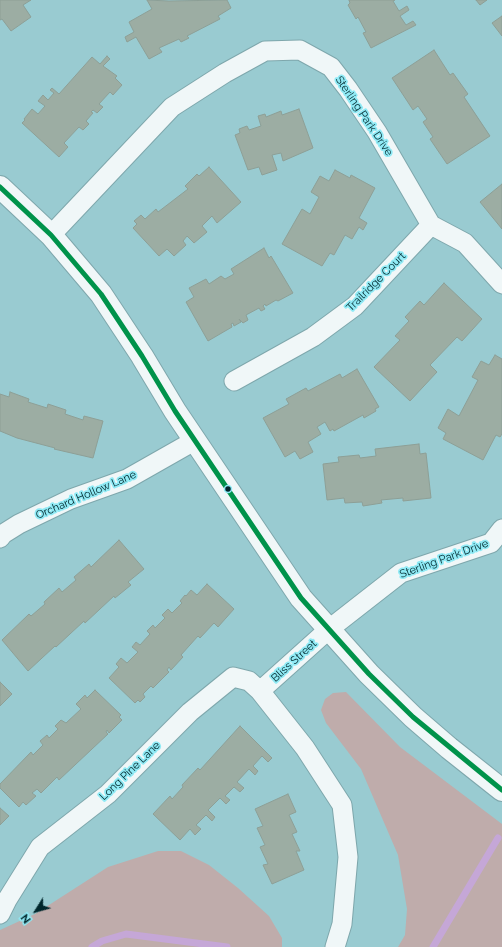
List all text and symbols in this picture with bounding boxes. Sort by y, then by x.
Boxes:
street label: Sterling Park Drive [332,74,396,158]
street label: Trailridge Court [344,250,408,314]
street label: Orchard Hollow Lane [34,468,138,522]
unlabelled marker [223,484,233,494]
street label: Sterling Park Drive [398,537,490,581]
street label: Bliss Street [269,637,319,685]
street label: Long Pine Lane [97,739,163,803]
north arrow [16,891,56,931]
text: N [18,911,34,926]

